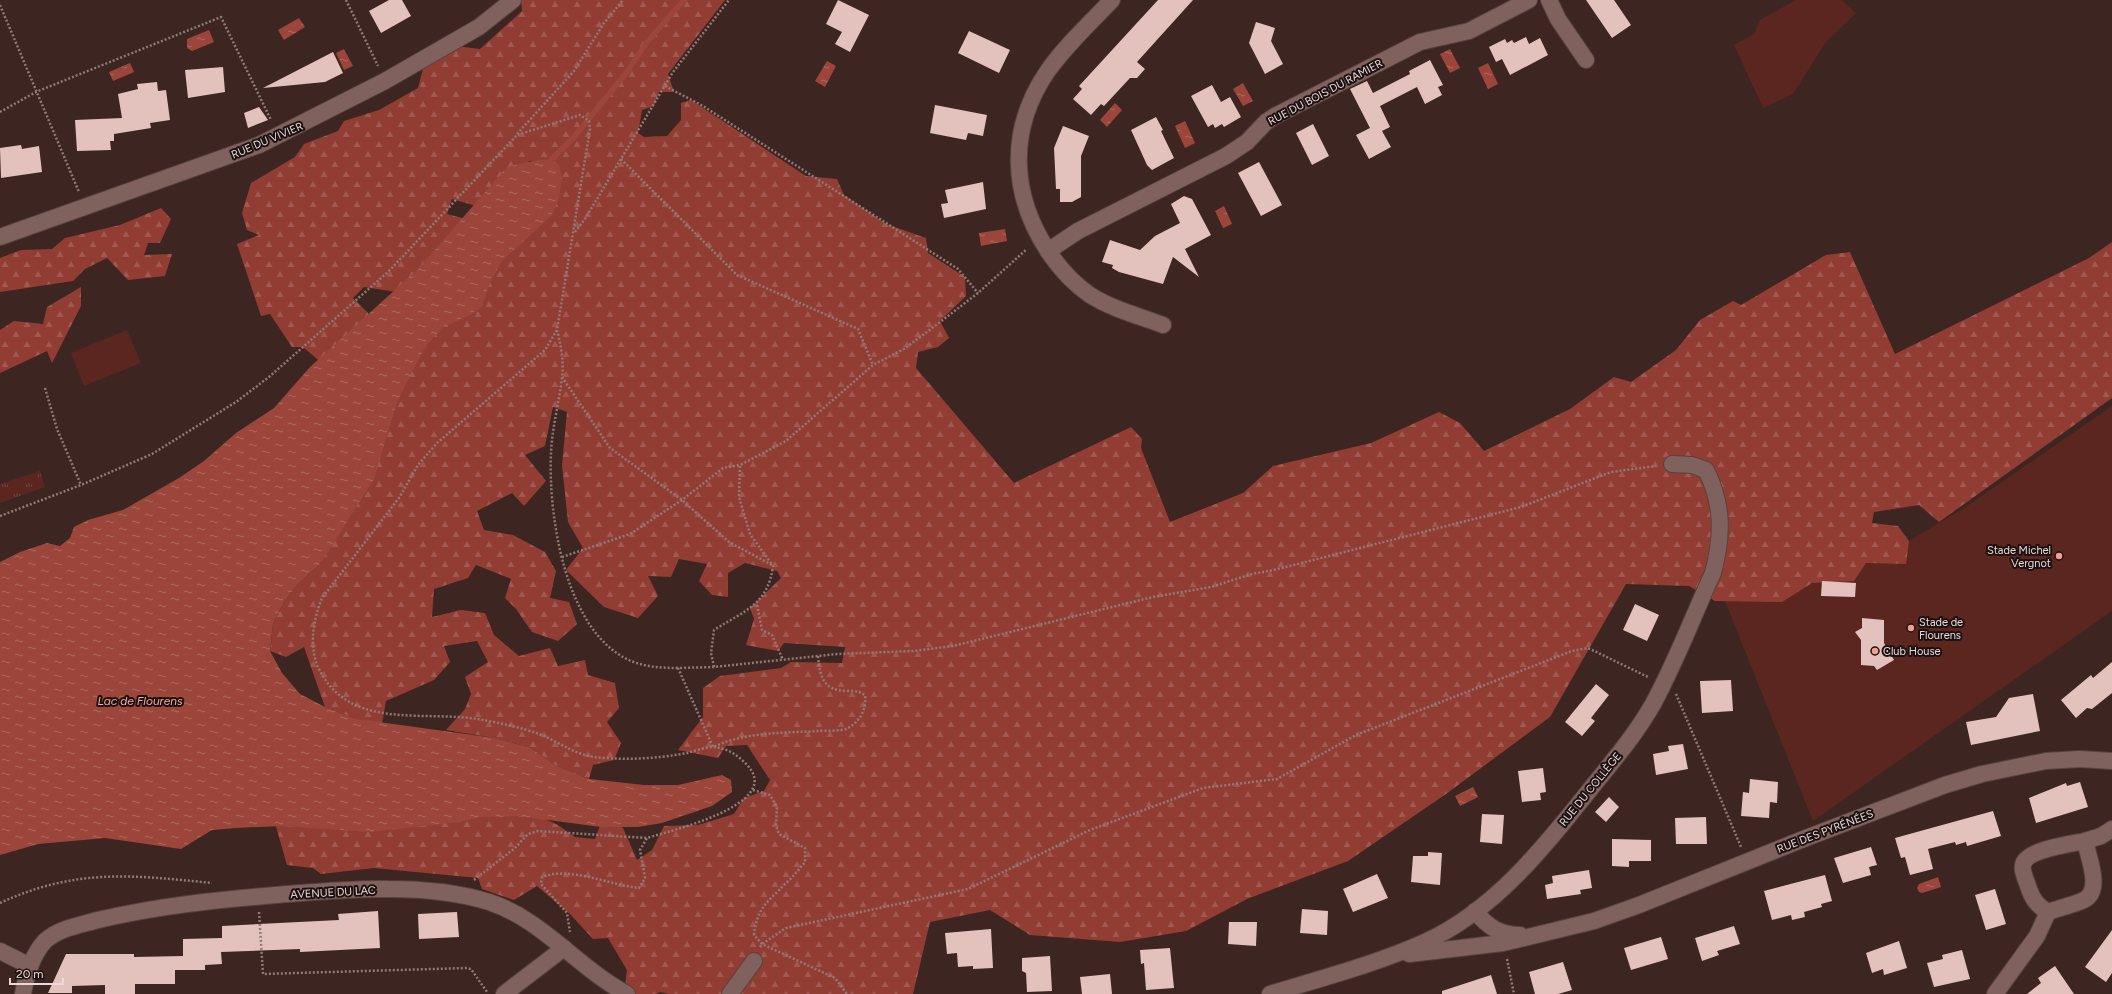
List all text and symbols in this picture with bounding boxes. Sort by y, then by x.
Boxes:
street label: RUE DU BOIS DU RAMIER [1266,57,1385,128]
street label: RUE DU VIVIER [229,119,305,161]
place label: Stade Michel Vergnot [1987,544,2051,570]
marker: Stade Michel Vergnot [2054,551,2064,561]
place label: Stade de Flourens [1919,616,1963,642]
marker: Stade de Flourens [1906,623,1916,633]
place label: Club House [1883,645,1941,658]
marker: Club House [1870,646,1880,656]
water label: Lac de Flourens [97,694,183,708]
street label: RUE DU COLLÈGE [1556,749,1624,829]
street label: RUE DES PYRÉNÉES [1775,807,1875,856]
street label: AVENUE DU LAC [290,884,376,901]
scale bar [10,960,63,986]
text: 20 m [16,967,44,981]

